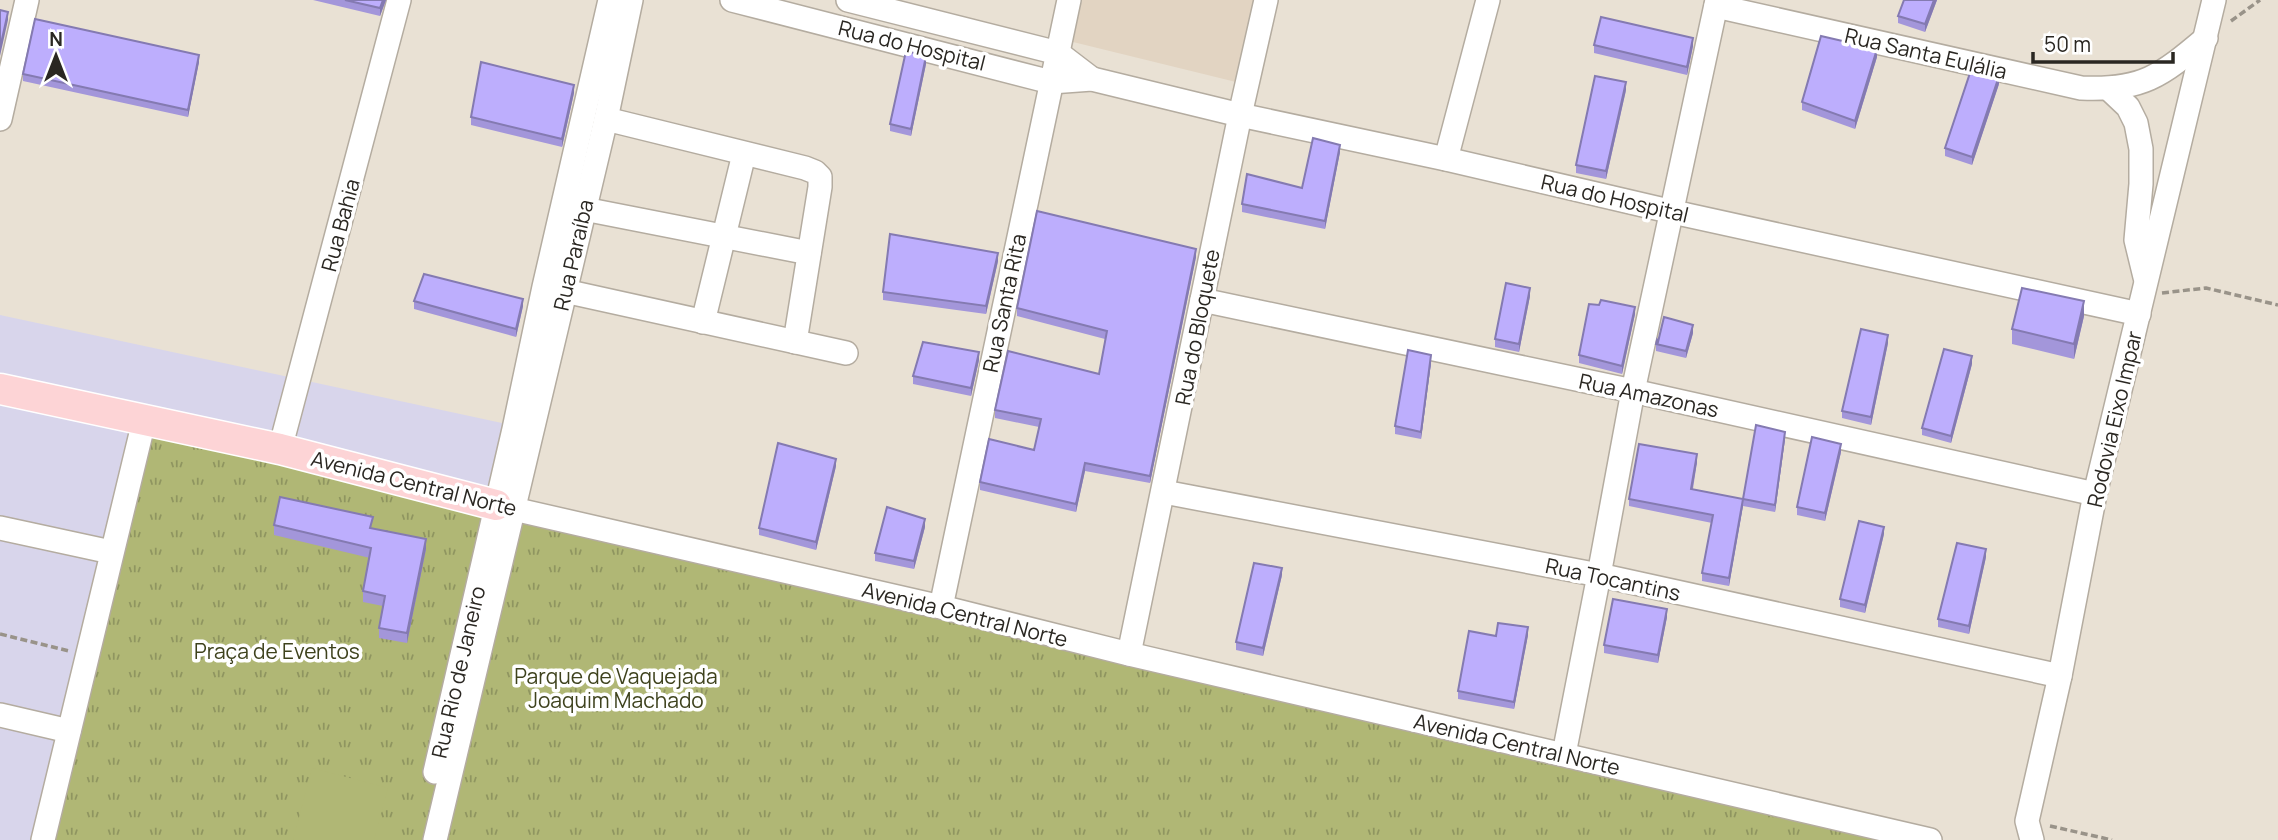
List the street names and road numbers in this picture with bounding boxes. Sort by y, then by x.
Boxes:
street label: Rua do Hospital [836,13,988,77]
street label: Rua Santa Eulália [1842,21,2010,85]
street label: Rua do Hospital [1538,167,1692,229]
street label: Rua Bahia [314,175,366,275]
street label: Rua Paraíba [547,197,599,313]
street label: Rua Santa Rita [976,231,1032,375]
street label: Rua do Bloquete [1168,247,1226,407]
street label: Rodovia Eixo Impar [2080,328,2148,510]
street label: Rua Amazonas [1577,367,1721,423]
street label: Avenida Central Norte [308,444,520,522]
street label: Rua Tocantins [1543,551,1683,607]
street label: Avenida Central Norte [859,575,1071,653]
street label: Rua Rio de Janeiro [425,583,491,761]
street label: Avenida Central Norte [1411,707,1623,781]

